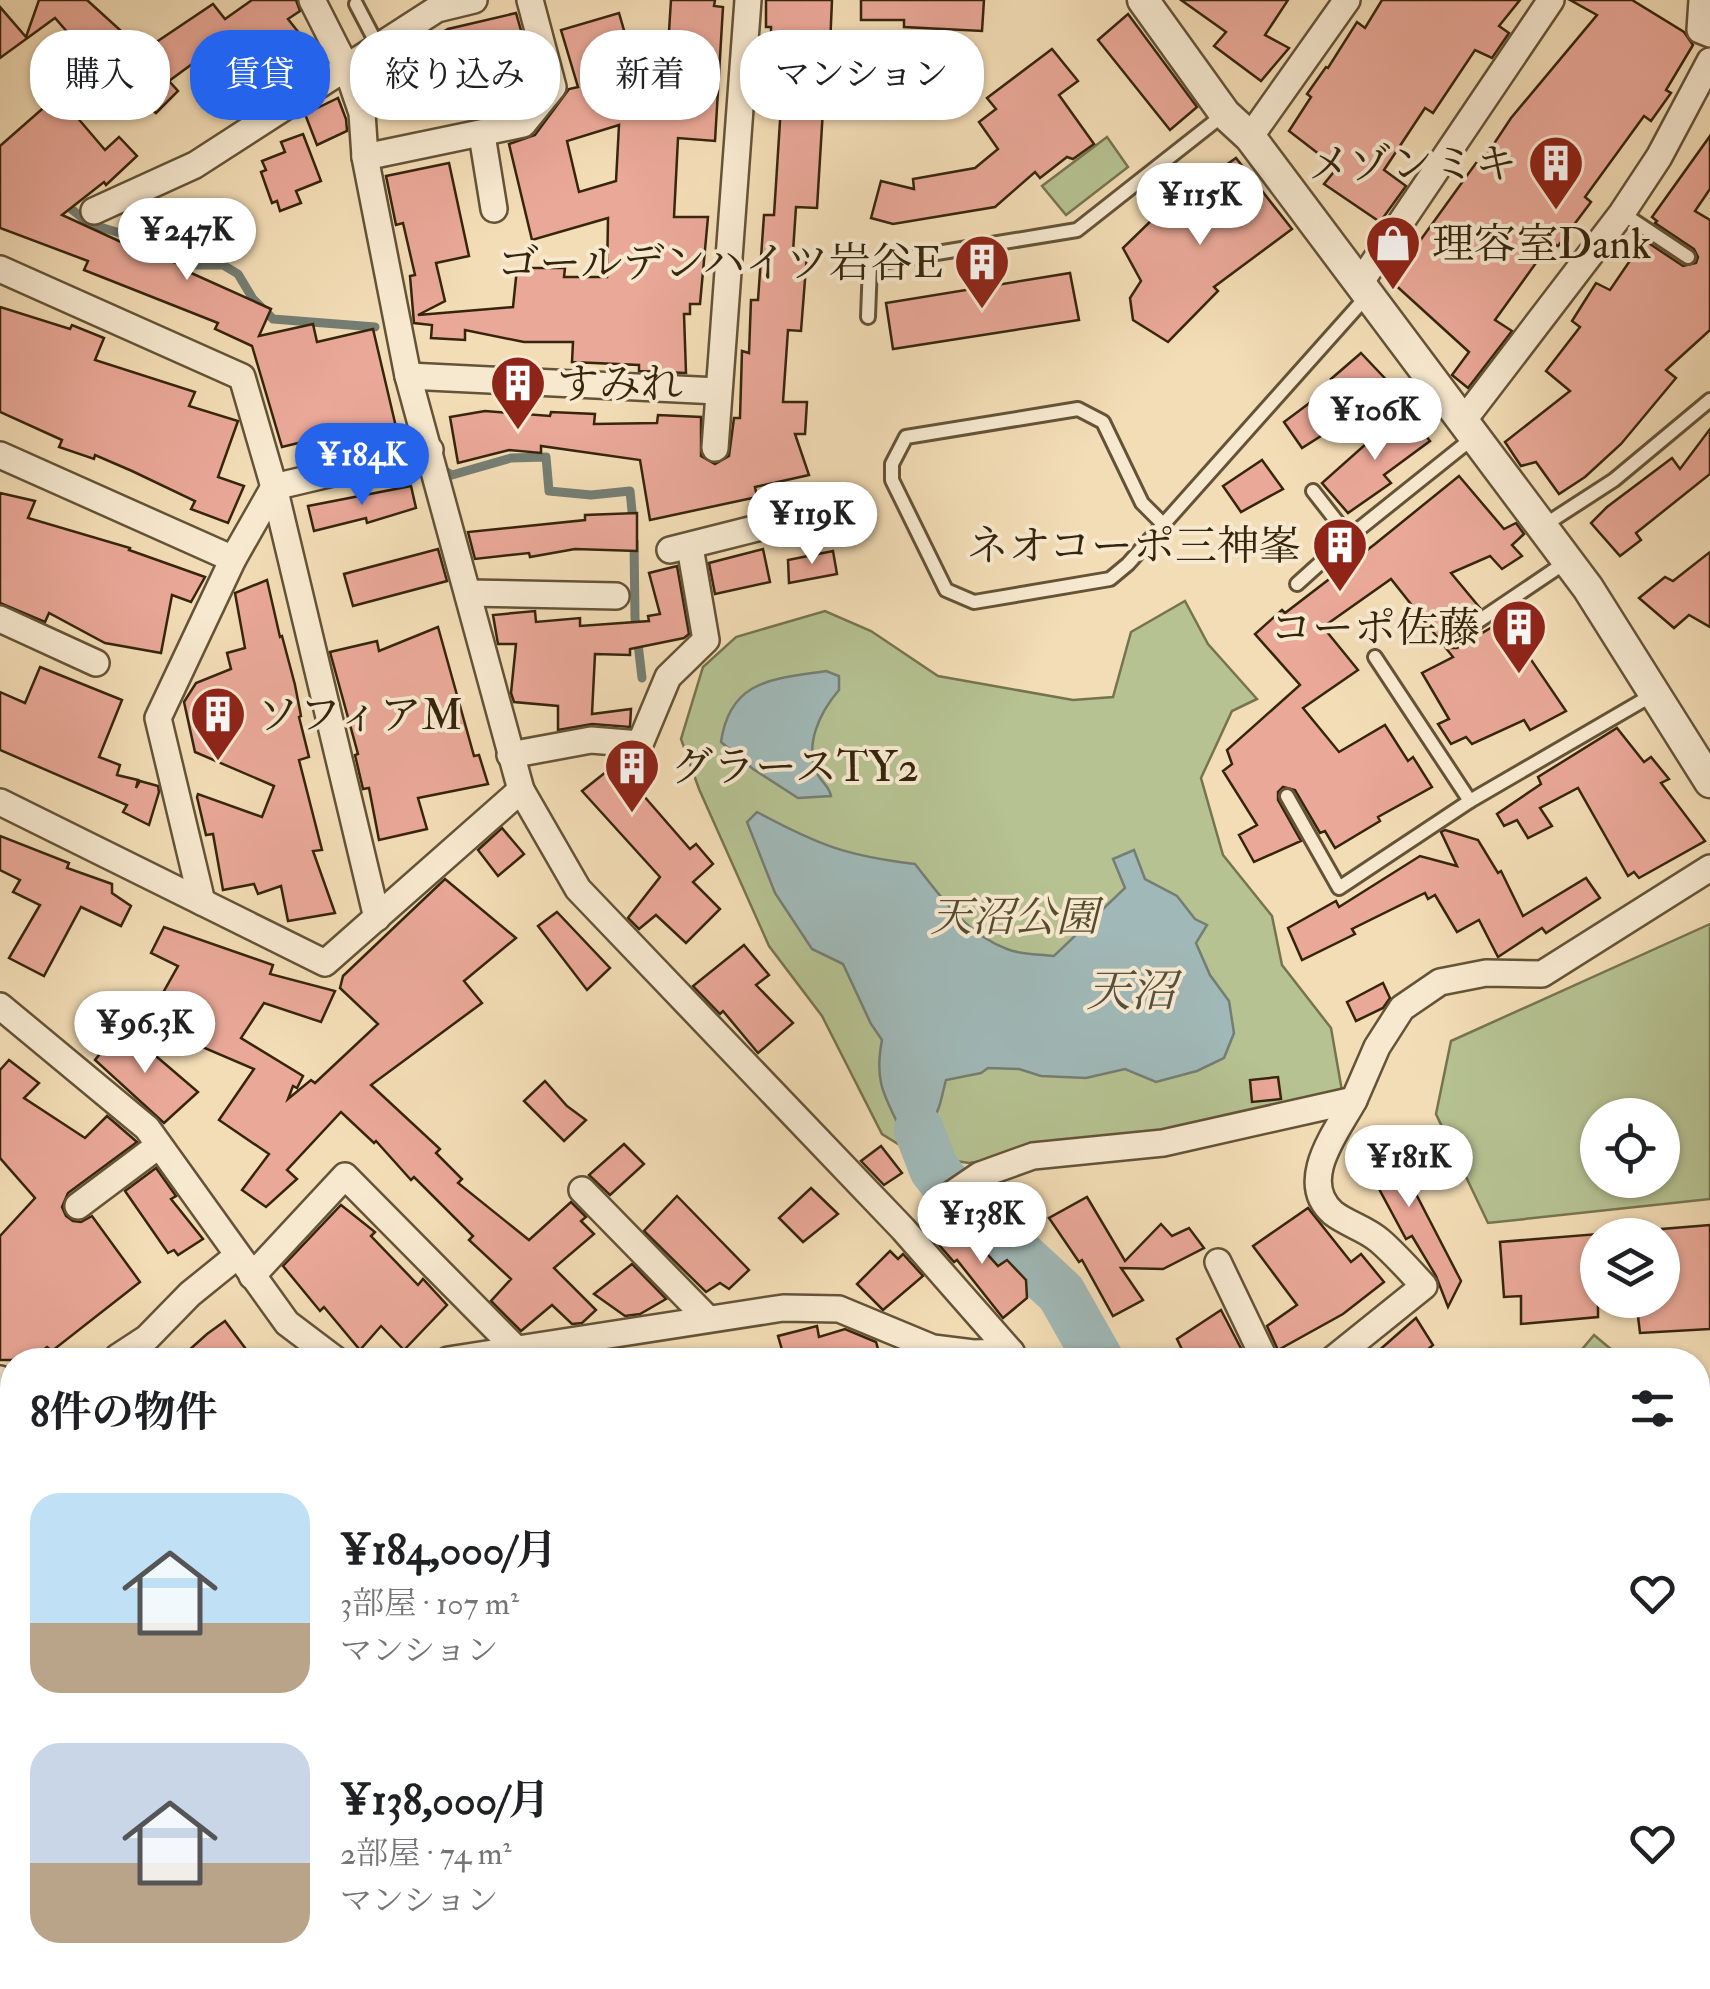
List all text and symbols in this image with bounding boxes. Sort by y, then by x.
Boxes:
chip: 購入 [30,30,170,120]
chip: 賃貸 [190,30,330,120]
chip: 絞り込み [350,30,560,120]
chip: 新着 [580,30,720,120]
chip: マンション [740,30,984,120]
building icon: メゾンミキ [1526,133,1586,212]
place label: メゾンミキ [1308,139,1517,191]
pin: ¥115K [1130,163,1270,248]
text: ¥115K [1158,175,1242,215]
pin: ¥247K [117,198,257,283]
text: ¥247K [140,210,234,250]
shop icon: 理容室Dank [1363,213,1423,292]
place label: 理容室Dank [1432,219,1651,271]
building icon: ゴールデンハイツ岩谷E [952,232,1012,311]
place label: ゴールデンハイツ岩谷E [497,238,943,290]
building icon: すみれ [488,353,548,432]
place label: すみれ [557,359,683,411]
pin: ¥106K [1305,378,1445,463]
text: ¥106K [1330,390,1420,430]
pin: ¥184K [292,423,432,508]
text: ¥184K [317,435,407,475]
pin: ¥119K [742,482,882,567]
text: ¥119K [769,494,855,534]
building icon: ネオコーポ三神峯 [1310,515,1370,594]
place label: ネオコーポ三神峯 [967,521,1301,573]
building icon: コーポ佐藤 [1489,597,1549,676]
place label: コーポ佐藤 [1270,603,1480,655]
building icon: ソフィアM [188,684,248,763]
place label: ソフィアM [257,690,462,742]
building icon: グラースTY2 [602,736,662,815]
place label: グラースTY2 [671,742,919,794]
park label: 天沼公園 [930,892,1104,944]
water label: 天沼 [1086,964,1183,1020]
pin: ¥96.3K [64,991,226,1076]
text: ¥96.3K [96,1003,194,1043]
map controls [1580,1098,1680,1318]
button: locate [1580,1098,1680,1198]
pin: ¥181K [1339,1125,1479,1210]
text: ¥181K [1367,1137,1451,1177]
pin: ¥138K [912,1182,1052,1267]
text: ¥138K [939,1194,1025,1234]
button: layers [1580,1218,1680,1318]
icon: filters [1625,1381,1680,1436]
text: 8件の物件 [30,1387,218,1439]
text: ¥184,000/月 [340,1525,557,1577]
icon: home [110,1533,230,1653]
icon: heart [1625,1566,1680,1621]
text: 3部屋 · 107 m² [340,1584,519,1624]
text: マンション [340,1631,499,1671]
text: ¥138,000/月 [340,1775,550,1827]
icon: home [110,1783,230,1903]
icon: heart [1625,1816,1680,1871]
text: 2部屋 · 74 m² [340,1834,512,1874]
text: マンション [340,1881,499,1921]

